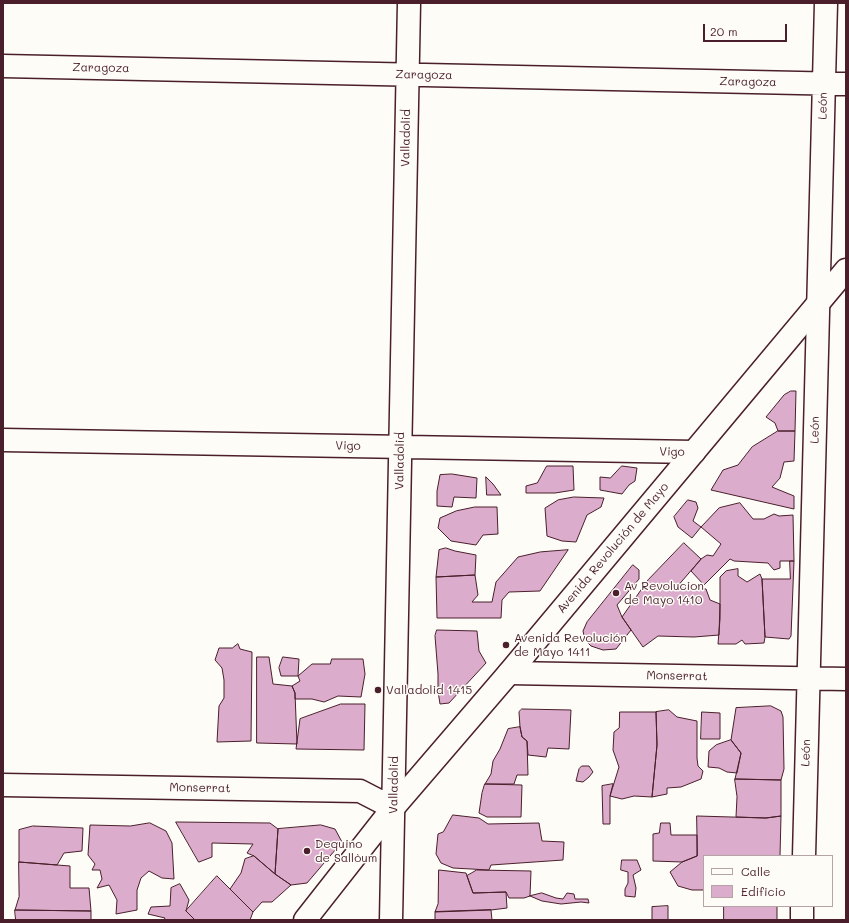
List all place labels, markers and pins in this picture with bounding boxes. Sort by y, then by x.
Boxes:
place label: Av Revolucion de Mayo 1410 [624,579,704,607]
marker: Av Revolucion de Mayo 1410 [611,588,621,598]
place label: Avenida Revolución de Mayo 1411 [514,631,627,659]
marker: Avenida Revolución de Mayo 1411 [501,640,511,650]
place label: Valladolid 1415 [386,683,472,697]
marker: Valladolid 1415 [373,685,383,695]
place label: Dequino de Sallòum [315,837,377,865]
marker: Dequino de Sallòum [302,846,312,856]

